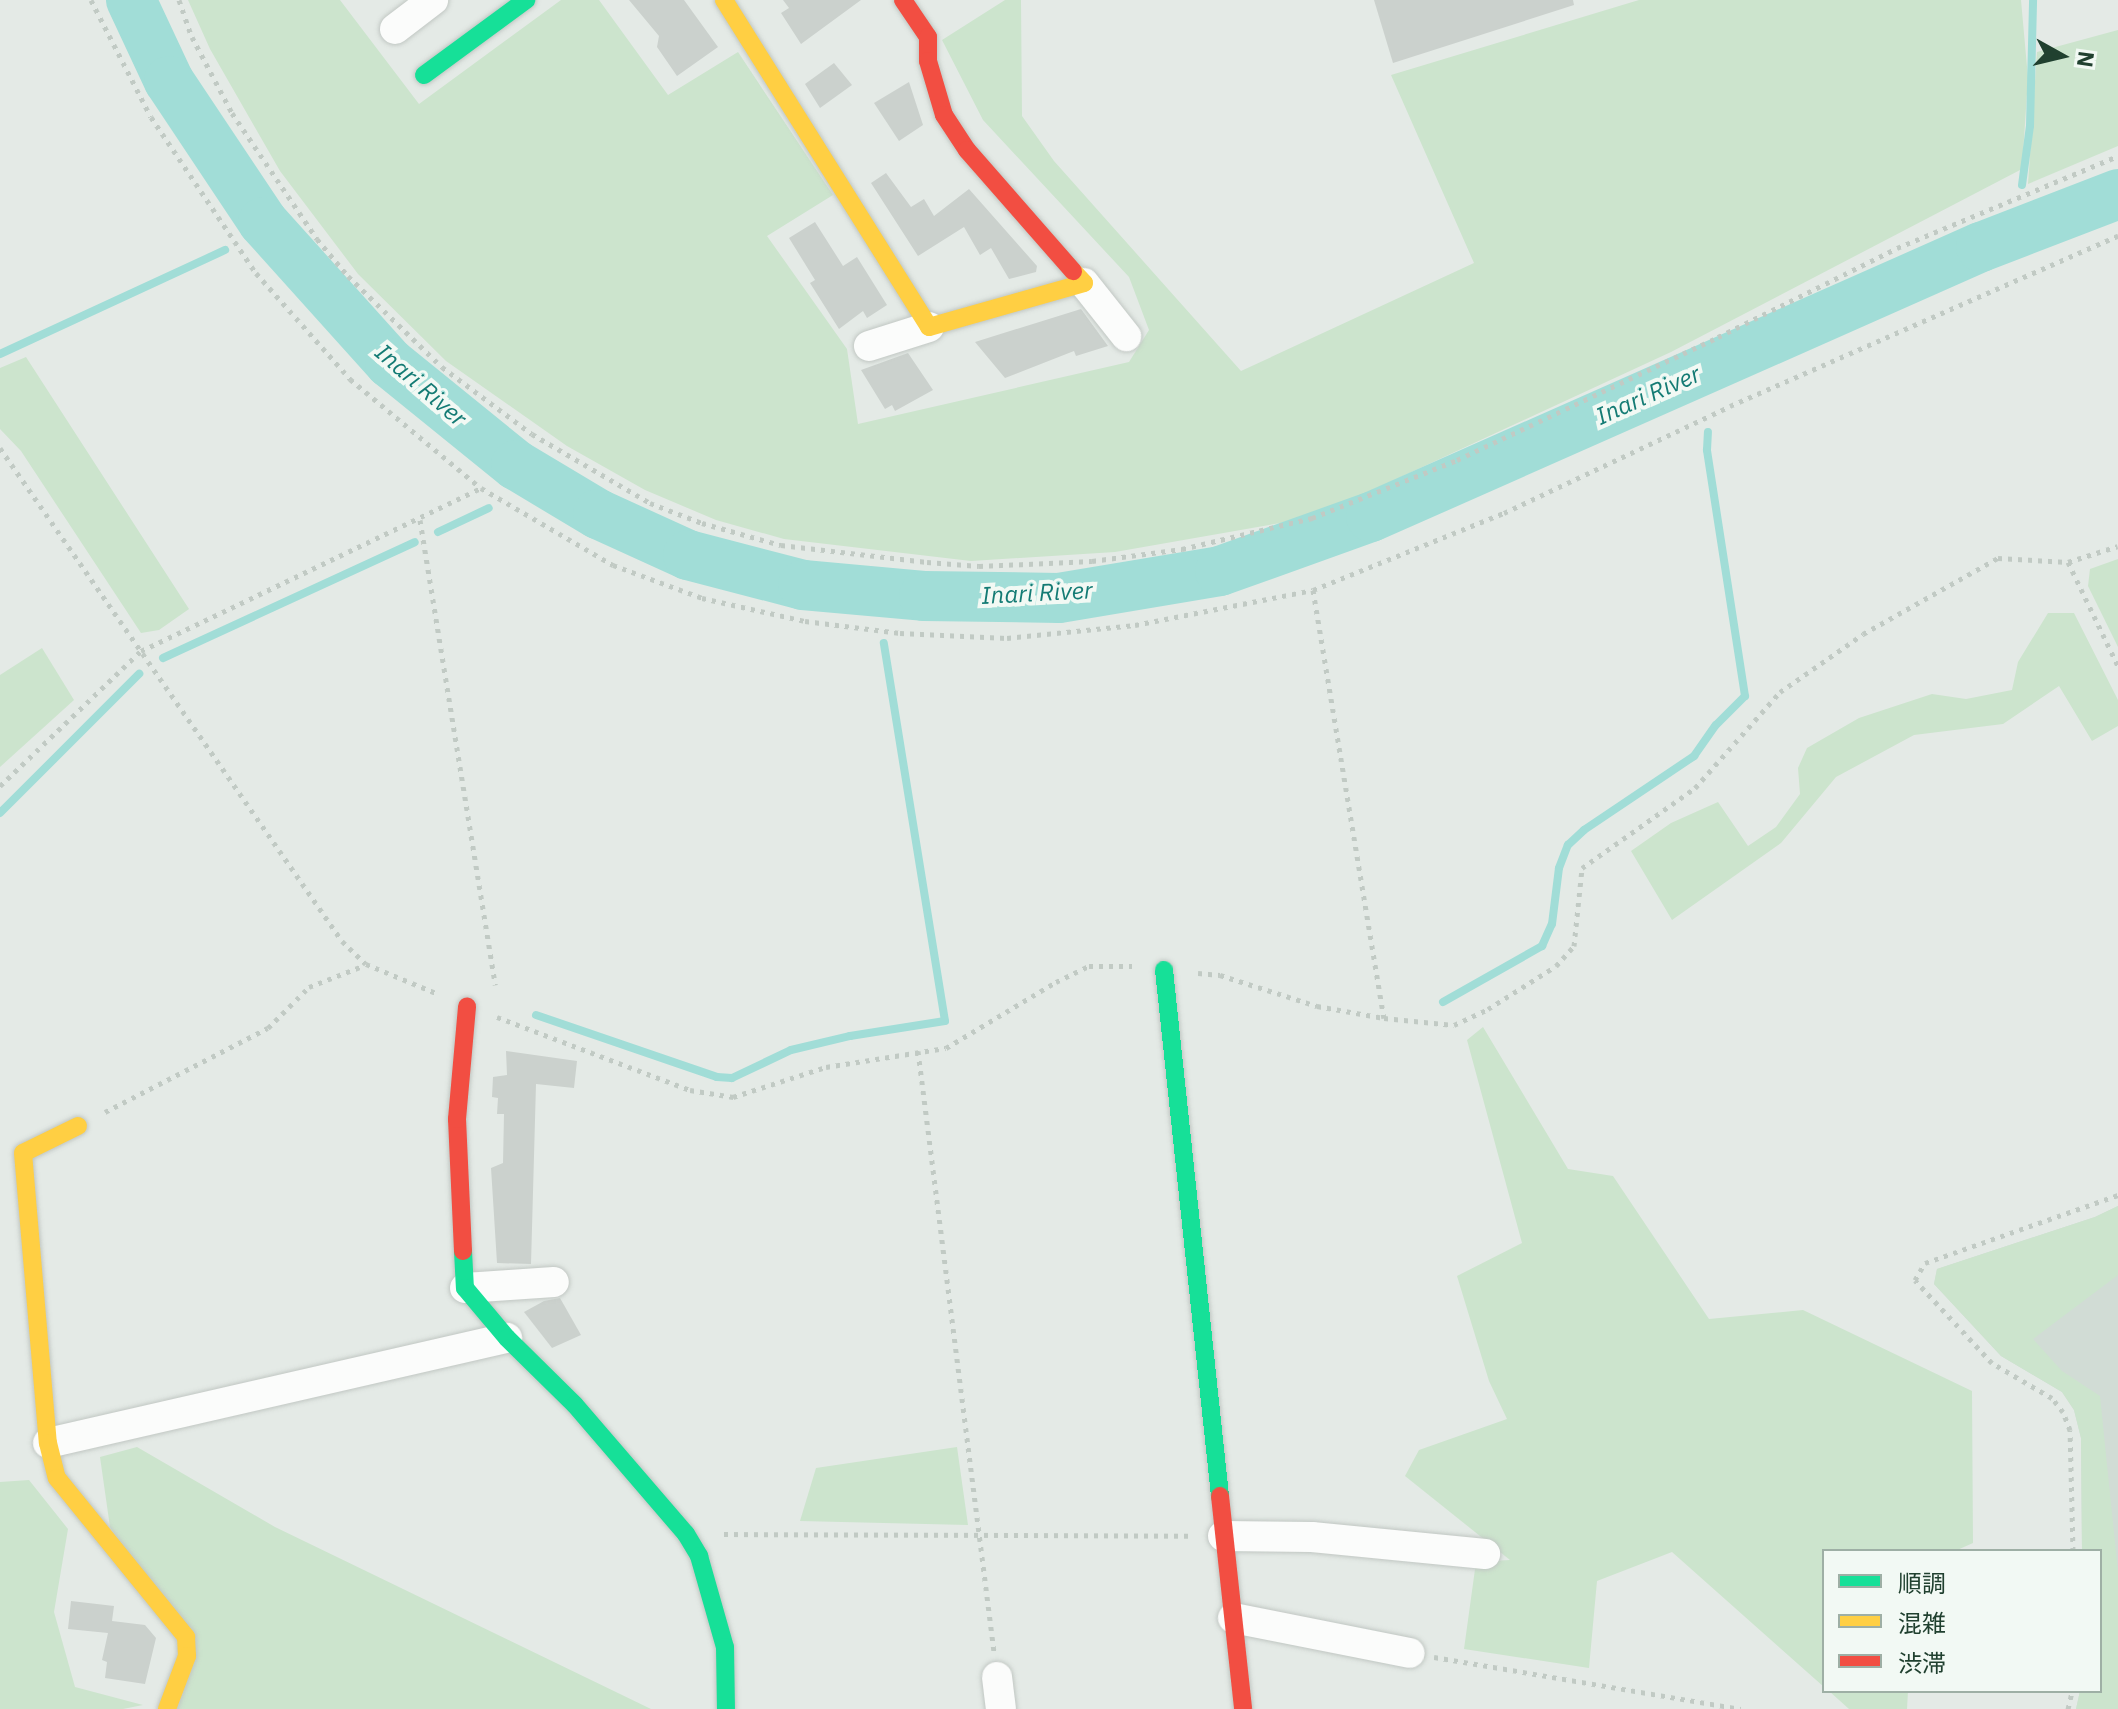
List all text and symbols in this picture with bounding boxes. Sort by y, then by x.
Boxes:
north arrow [2022,16,2102,96]
text: N [2071,50,2102,69]
water label: Inari River [370,338,472,432]
water label: Inari River [1591,359,1705,431]
water label: Inari River [981,576,1093,610]
legend [1822,1549,2102,1693]
text: 順調 [1898,1567,1946,1599]
text: 混雑 [1898,1607,1946,1639]
text: 渋滞 [1898,1647,1946,1679]

